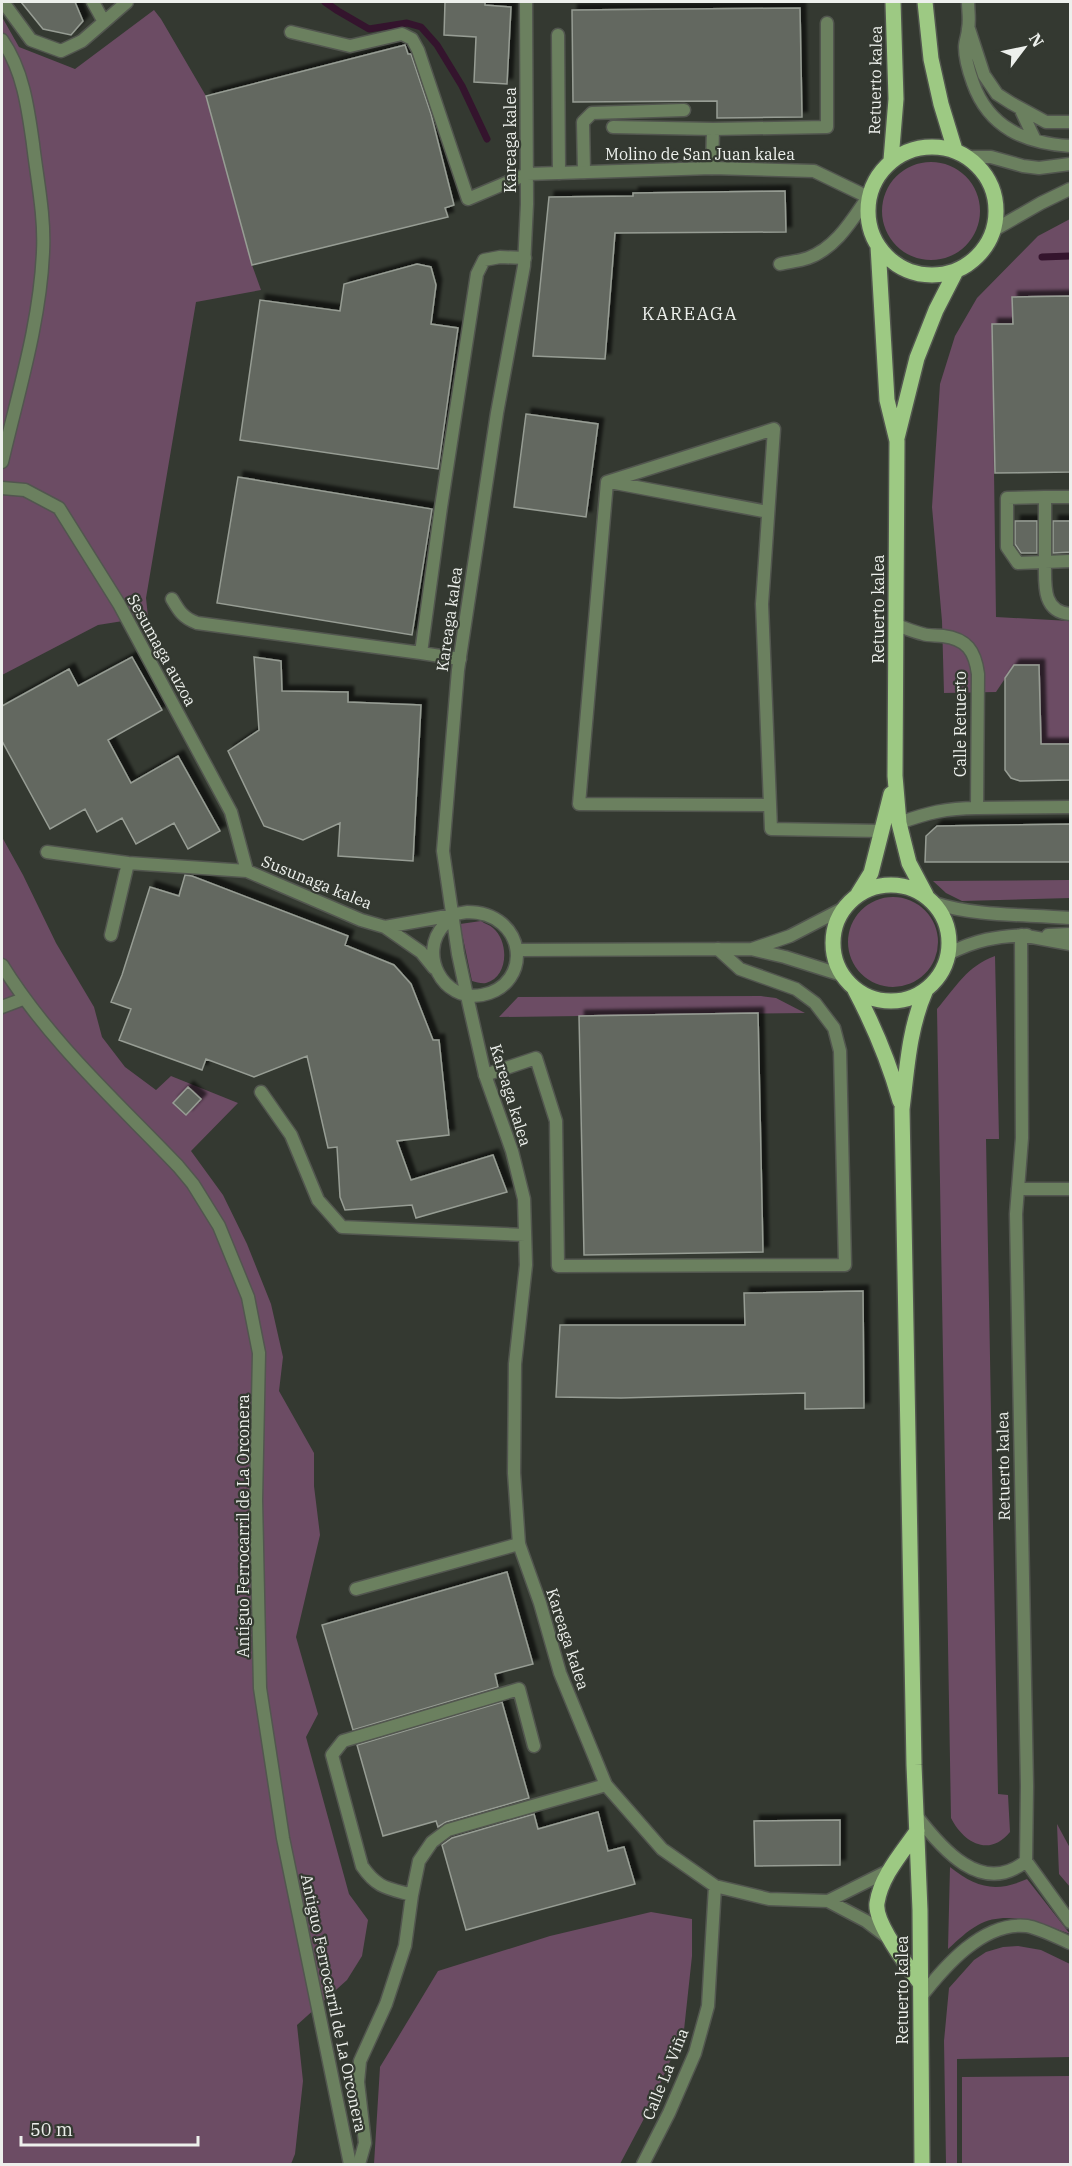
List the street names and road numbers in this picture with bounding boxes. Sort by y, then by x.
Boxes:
street label: Retuerto kalea [864,25,886,135]
street label: Kareaga kalea [500,87,520,193]
street label: Molino de San Juan kalea [605,144,795,164]
street label: Retuerto kalea [868,554,888,664]
street label: Kareaga kalea [432,565,466,673]
street label: Sesumaga auzoa [123,590,201,710]
street label: Calle Retuerto [950,671,970,777]
street label: Susunaga kalea [259,851,375,913]
street label: Kareaga kalea [486,1042,536,1149]
street label: Antiguo Ferrocarril de La Orconera [233,1394,253,1658]
street label: Retuerto kalea [992,1411,1014,1521]
street label: Kareaga kalea [542,1586,594,1693]
street label: Antiguo Ferrocarril de La Orconera [297,1872,371,2134]
street label: Retuerto kalea [892,1935,912,2045]
street label: Calle La Viña [638,2025,693,2123]

